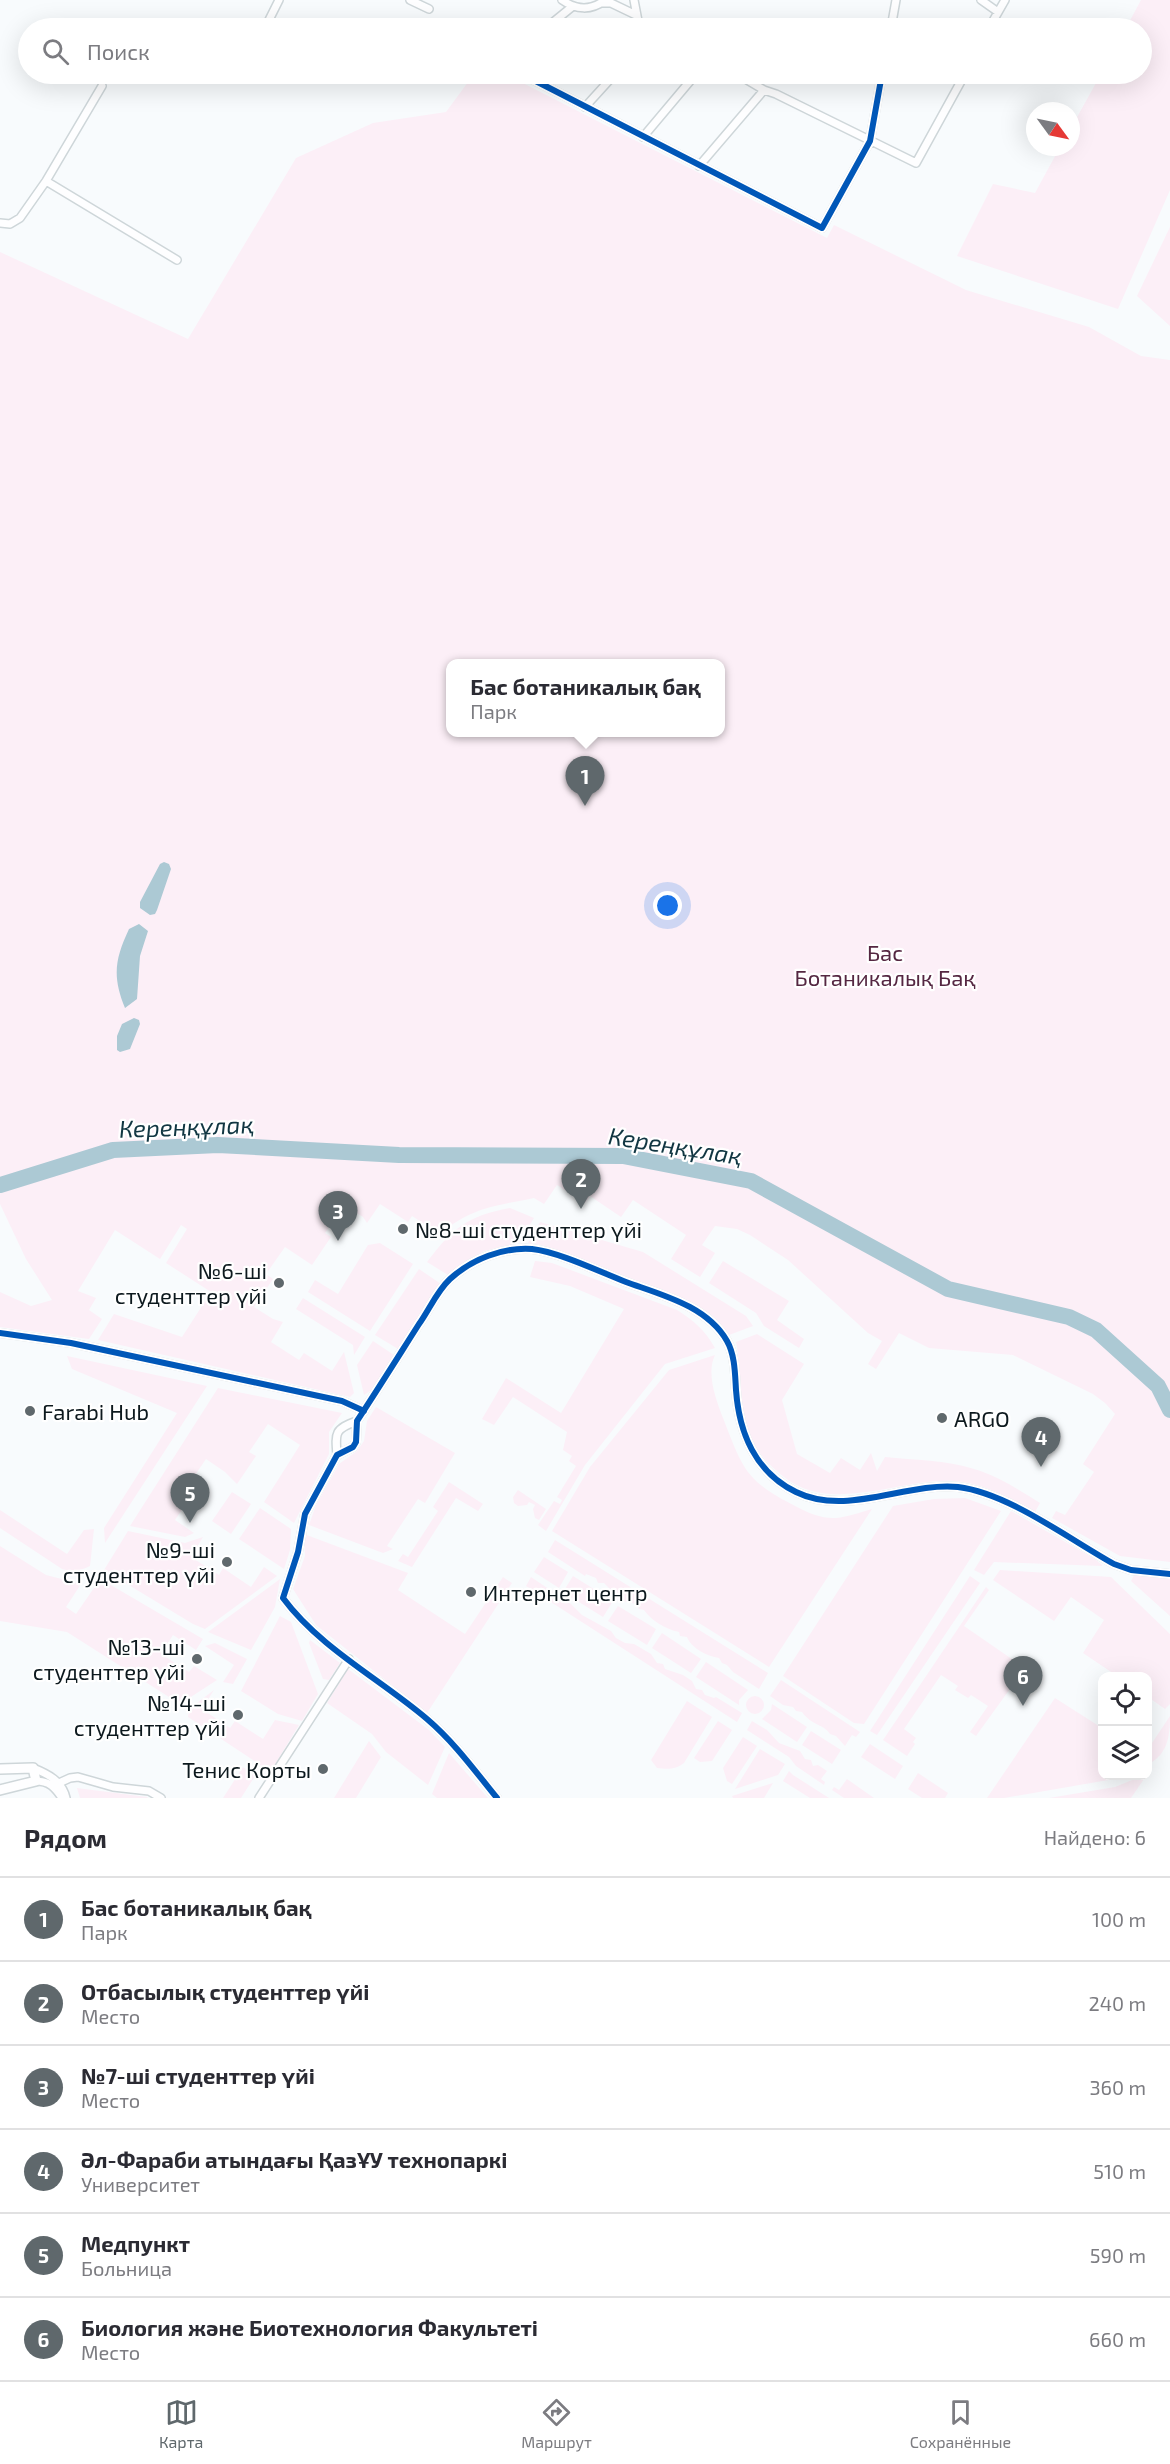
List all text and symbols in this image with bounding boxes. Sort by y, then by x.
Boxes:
search box [18,18,1152,84]
icon: search [39,35,72,68]
text: Поиск [87,38,150,64]
north arrow [1026,102,1080,156]
popup [446,659,725,737]
text: Бас ботаникалық бақ [470,673,701,699]
text: Парк [470,699,517,723]
pin: 1 [566,756,604,806]
your location [653,891,682,920]
park label: Бас Ботаникалық Бақ [794,939,976,990]
water label: Кереңқұлақ [118,1109,254,1143]
water label: Кереңқұлақ [606,1120,744,1170]
pin: 2 [562,1160,600,1209]
pin: 3 [318,1192,358,1241]
place label: №8-ші студенттер үйі [415,1216,642,1243]
marker: №8-ші студенттер үйі [396,1222,410,1236]
place label: №6-ші студенттер үйі [115,1257,267,1309]
marker: №6-ші студенттер үйі [272,1276,286,1290]
place label: Farabi Hub [42,1398,149,1424]
marker: Farabi Hub [23,1404,37,1418]
place label: ARGO [954,1405,1010,1431]
marker: ARGO [935,1411,949,1425]
pin: 4 [1022,1418,1060,1467]
pin: 5 [170,1474,210,1523]
place label: №9-ші студенттер үйі [63,1536,215,1588]
marker: №9-ші студенттер үйі [220,1555,234,1569]
place label: Интернет центр [483,1579,648,1605]
marker: Интернет центр [464,1585,478,1599]
place label: №13-ші студенттер үйі [33,1633,185,1685]
marker: №13-ші студенттер үйі [190,1652,204,1666]
pin: 6 [1004,1656,1042,1706]
map controls [1098,1672,1152,1780]
button: locate [1098,1672,1152,1726]
place label: №14-ші студенттер үйі [74,1689,226,1741]
marker: №14-ші студенттер үйі [231,1708,245,1722]
button: layers [1098,1726,1152,1780]
place label: Тенис Корты [182,1756,311,1782]
marker: Тенис Корты [316,1762,330,1776]
text: Рядом [24,1822,107,1853]
text: Найдено: 6 [1044,1825,1146,1849]
text: Бас ботаникалық бақ [81,1894,312,1920]
text: 1 [39,1907,48,1931]
text: 100 m [1092,1907,1146,1931]
text: Парк [81,1920,128,1944]
text: Отбасылық студенттер үйі [81,1978,369,2004]
text: 2 [38,1991,49,2015]
text: 240 m [1088,1991,1146,2015]
text: Место [81,2004,140,2028]
text: №7-ші студенттер үйі [81,2062,315,2088]
text: 3 [38,2075,49,2099]
text: 360 m [1089,2075,1146,2099]
text: Место [81,2088,140,2112]
text: Әл-Фараби атындағы ҚазҰУ технопаркі [81,2146,507,2172]
text: 4 [37,2159,50,2183]
text: 510 m [1093,2159,1146,2183]
text: Университет [81,2172,200,2196]
text: Медпункт [81,2230,190,2256]
text: 5 [38,2243,49,2267]
text: 590 m [1090,2243,1146,2267]
text: Больница [81,2256,172,2280]
text: Биология және Биотехнология Факультеті [81,2314,538,2340]
text: 6 [38,2327,49,2351]
text: 660 m [1089,2327,1146,2351]
text: Место [81,2340,140,2364]
tab: Карта [159,2396,203,2451]
tab: Маршрут [521,2396,592,2451]
tab: Сохранённые [910,2396,1011,2451]

